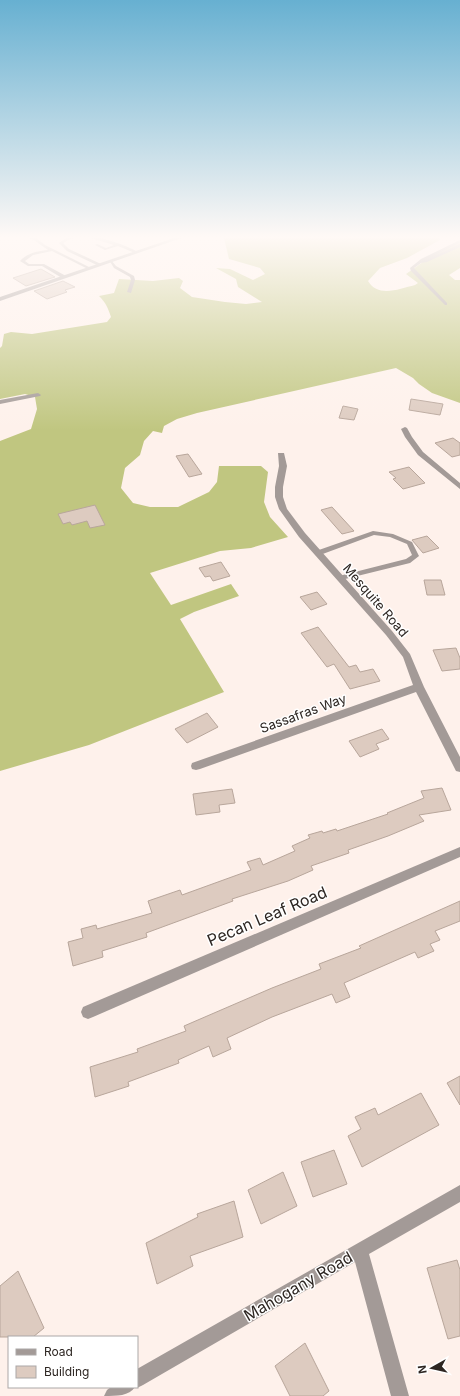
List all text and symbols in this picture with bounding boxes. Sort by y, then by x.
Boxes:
street label: Mesquite Road [340,560,412,640]
street label: Sassafras Way [258,690,348,736]
street label: Pecan Leaf Road [204,882,330,950]
street label: Mahogany Road [240,1247,356,1325]
legend [8,1336,138,1388]
text: Road [44,1344,73,1359]
north arrow [412,1348,452,1388]
text: Building [44,1364,89,1379]
text: N [415,1364,430,1375]

